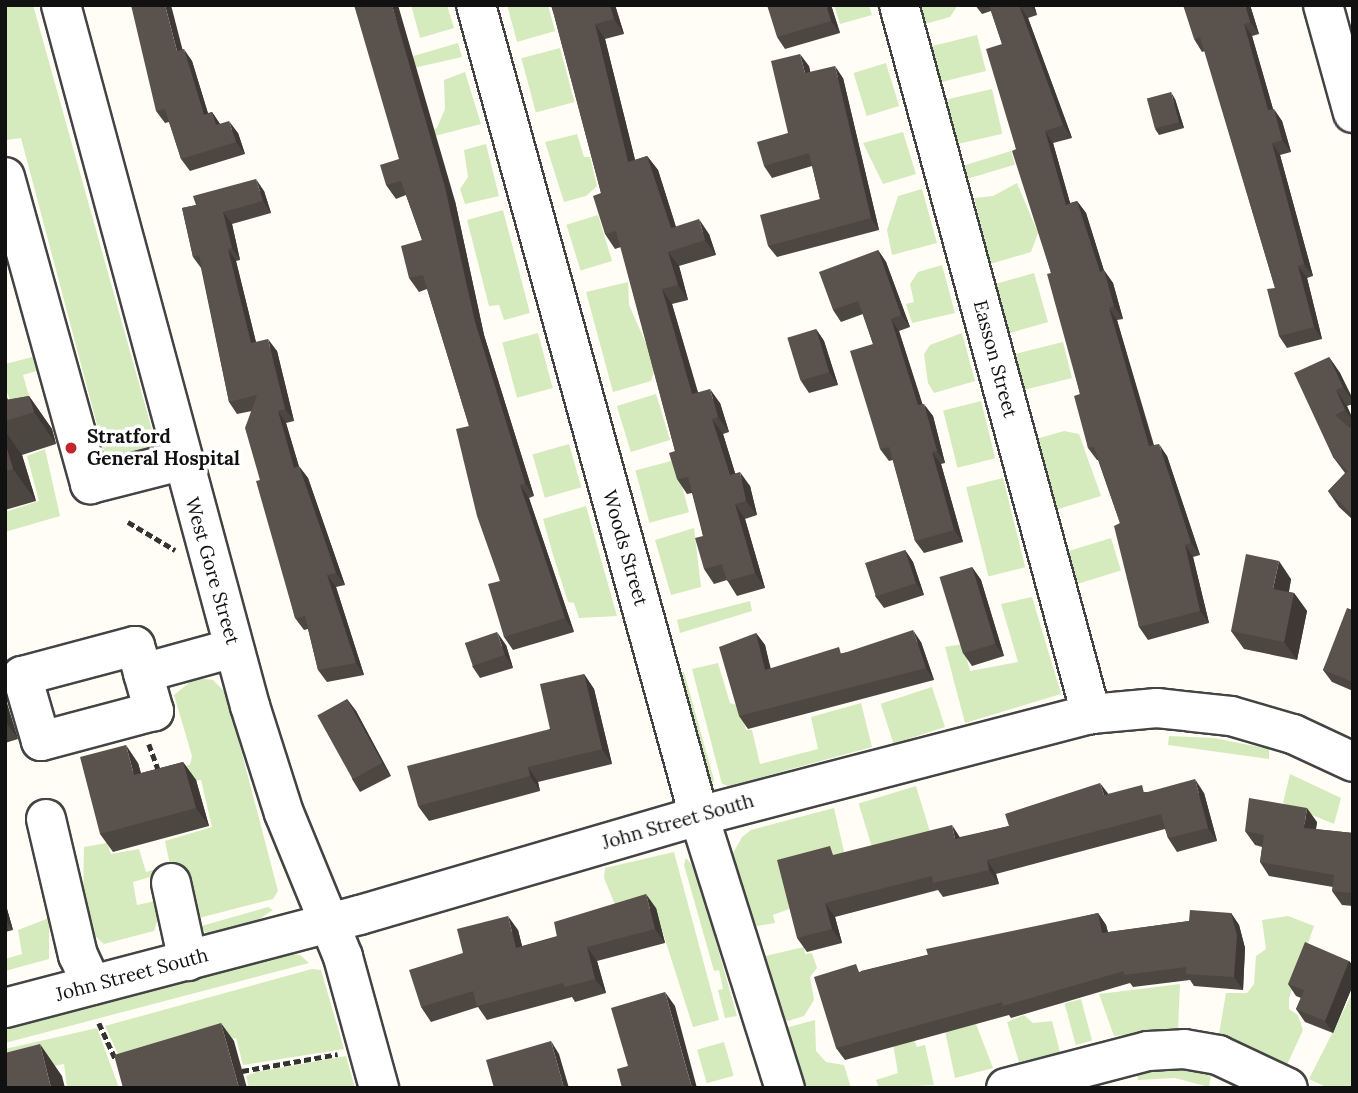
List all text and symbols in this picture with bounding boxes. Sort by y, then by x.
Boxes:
street label: Easson Street [968,298,1022,420]
place label: Stratford General Hospital [87,426,240,470]
marker: Stratford General Hospital [61,438,81,458]
street label: Woods Street [598,487,652,609]
street label: West Gore Street [180,495,244,647]
street label: John Street South [599,789,757,855]
street label: John Street South [53,944,211,1006]

